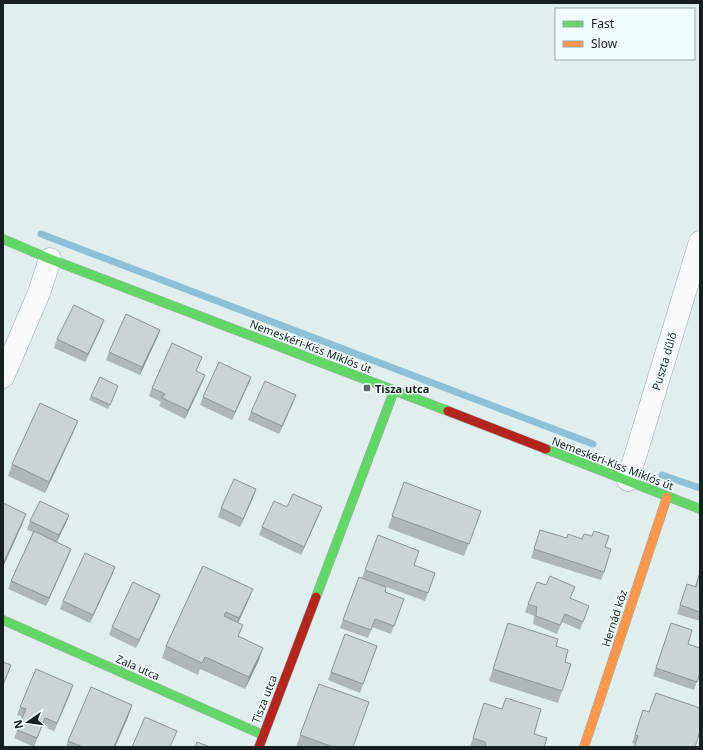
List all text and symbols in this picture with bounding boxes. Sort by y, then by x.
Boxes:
legend [555,8,695,60]
text: Fast [591,15,615,32]
text: Slow [591,35,618,52]
street label: Nemeskéri-Kiss Miklós út [248,316,374,376]
street label: Puszta dűlő [648,330,680,392]
place label: Tisza utca [375,381,429,396]
marker: Tisza utca [362,383,372,393]
street label: Nemeskéri-Kiss Miklós út [550,433,676,493]
street label: Hernád köz [598,588,630,648]
street label: Zala utca [114,651,162,683]
street label: Tisza utca [248,673,280,725]
north arrow [8,702,48,742]
text: N [9,718,26,730]

